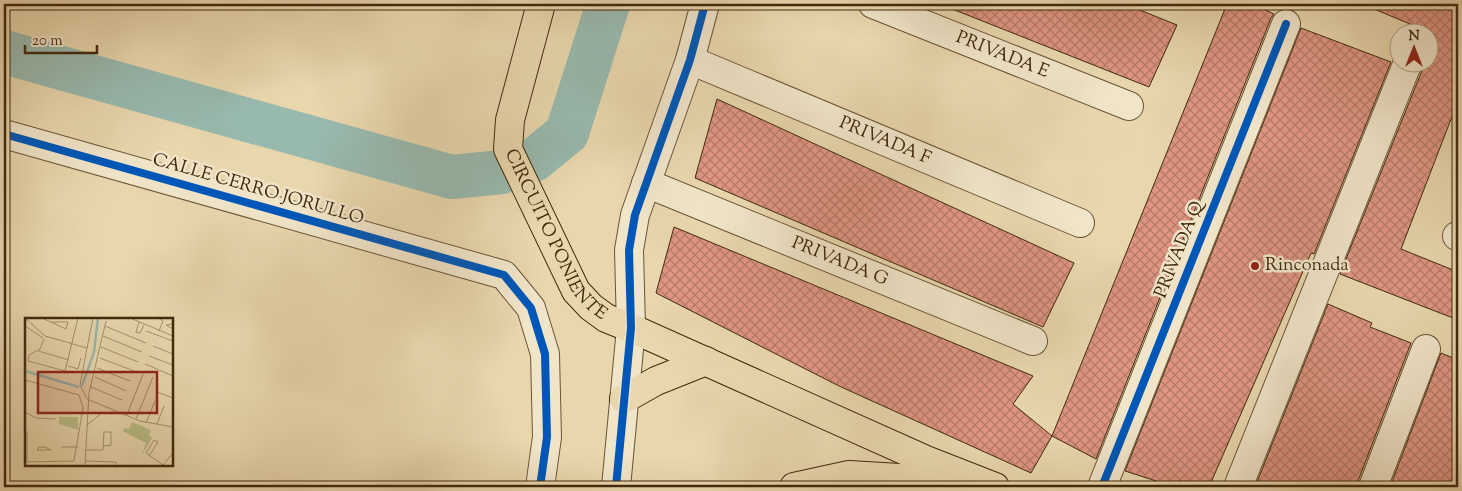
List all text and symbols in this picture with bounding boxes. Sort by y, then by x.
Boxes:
scale bar [25,22,98,54]
north arrow [1390,22,1440,72]
street label: PRIVADA E [952,25,1053,86]
text: N [1408,27,1420,47]
text: 20 m [32,31,63,52]
street label: PRIVADA F [835,111,935,172]
street label: CIRCUITO PONIENTE [497,145,612,327]
street label: CALLE CERRO JORULLO [149,147,367,233]
street label: PRIVADA Q [1149,196,1212,302]
street label: PRIVADA G [787,231,892,293]
place label: Rinconada [1265,253,1349,279]
marker: Rinconada [1249,260,1261,272]
inset map [25,318,172,466]

